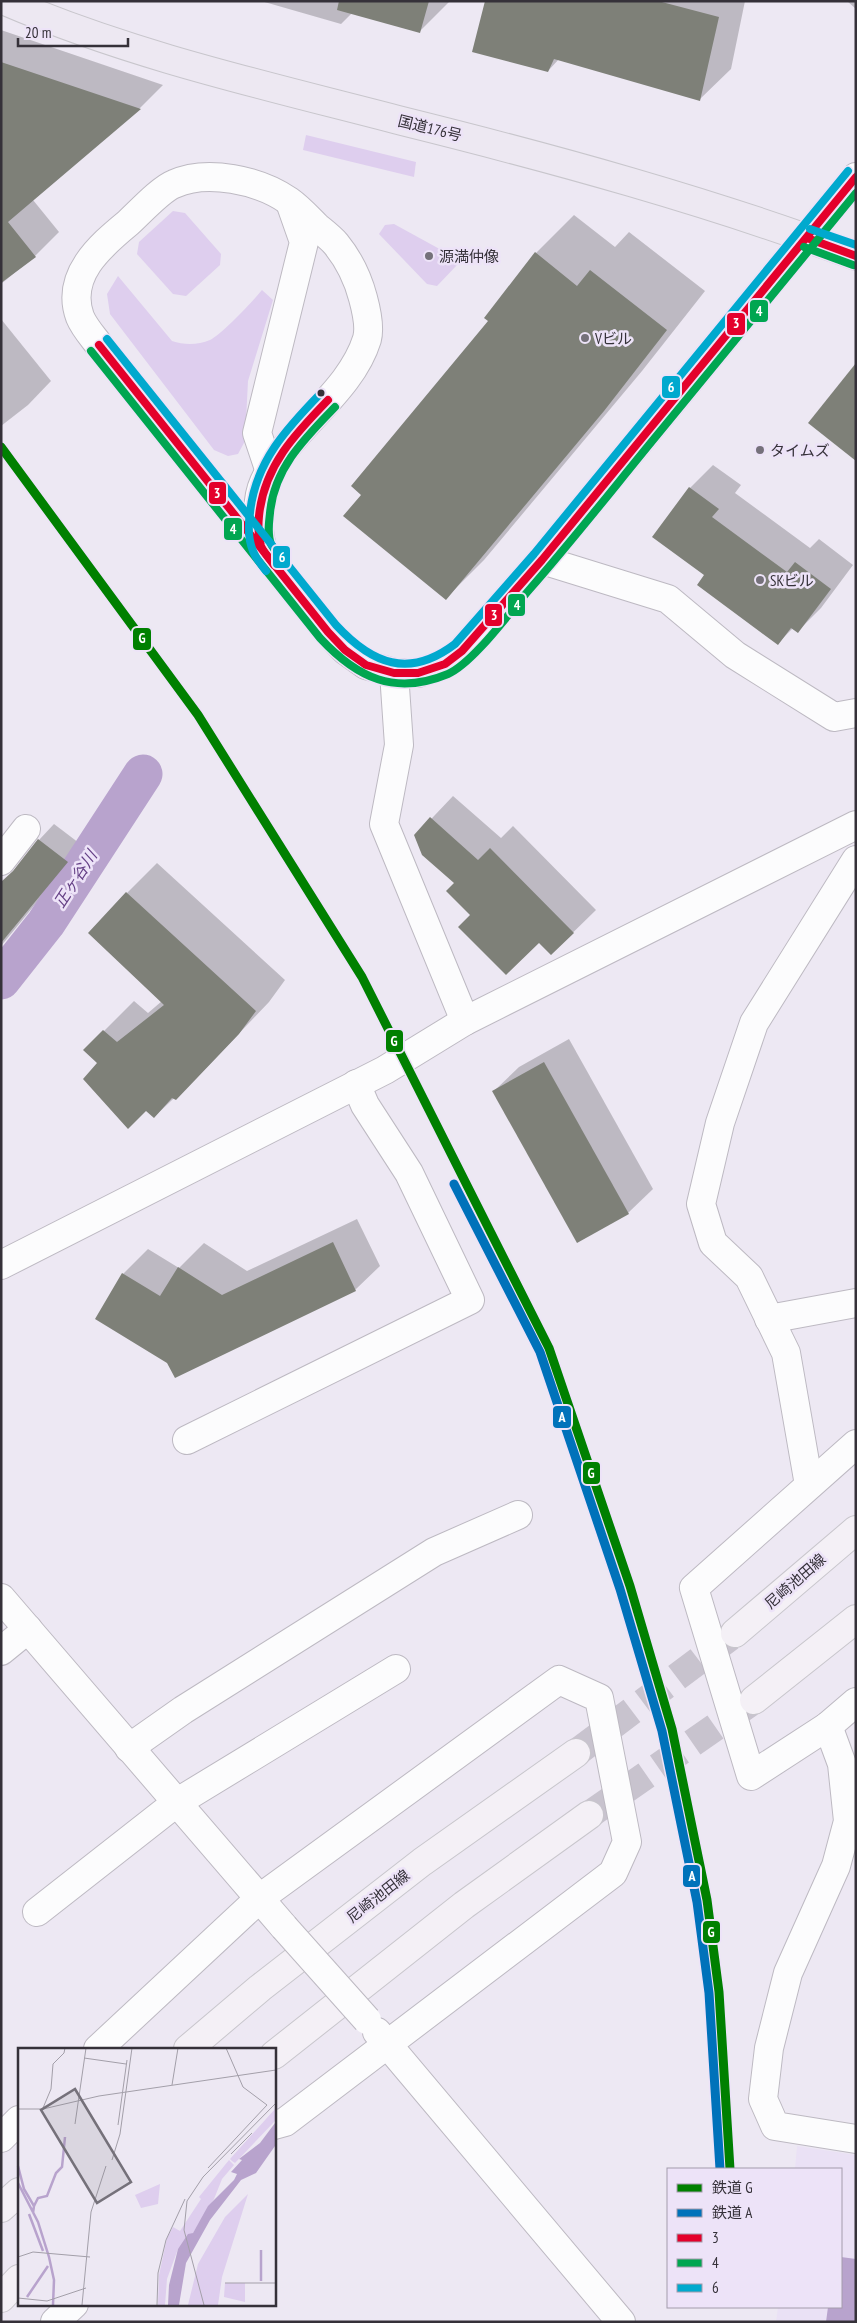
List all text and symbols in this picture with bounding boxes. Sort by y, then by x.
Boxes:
scale bar [18,15,128,47]
text: 20 m [25,23,51,42]
street label: 国道176号 [396,111,464,145]
place label: 源満仲像 [439,247,499,266]
marker: 源満仲像 [423,250,435,262]
line badge: 4 [749,299,769,323]
text: 4 [756,302,763,320]
line badge: 3 [726,312,746,336]
text: 3 [733,314,739,332]
place label: Vビル [594,329,632,348]
marker: Vビル [579,332,591,344]
line badge: 6 [661,375,681,399]
text: 6 [668,378,675,396]
unlabelled marker [316,388,326,398]
place label: タイムズ [770,441,830,460]
marker: タイムズ [754,444,766,456]
line badge: 3 [208,481,227,505]
text: 3 [214,484,220,502]
line badge: 4 [223,517,243,541]
text: 4 [230,520,237,538]
line badge: 6 [272,545,291,569]
text: 6 [279,548,286,566]
place label: SKビル [770,571,814,590]
marker: SKビル [754,574,766,586]
line badge: 4 [507,593,526,617]
text: 4 [514,596,521,614]
line badge: 3 [484,603,503,627]
text: 3 [491,606,497,624]
line badge: G [132,627,152,651]
text: G [138,629,146,647]
water label: 正ヶ谷川 [49,845,102,911]
line badge: G [385,1029,404,1053]
text: G [390,1032,398,1050]
line badge: A [552,1405,572,1429]
text: A [557,1408,566,1426]
line badge: G [582,1461,601,1485]
text: G [587,1464,595,1482]
street label: 尼崎池田線 [760,1549,830,1613]
line badge: A [682,1864,701,1888]
street label: 尼崎池田線 [343,1865,413,1927]
text: A [687,1867,696,1885]
line badge: G [702,1920,721,1944]
text: G [707,1923,715,1941]
inset map [18,2048,275,2306]
legend [667,2168,842,2308]
text: 鉄道 G [712,2178,753,2197]
text: 鉄道 A [712,2203,753,2222]
text: 3 [712,2228,719,2247]
text: 4 [712,2253,719,2272]
text: 6 [712,2278,719,2297]

